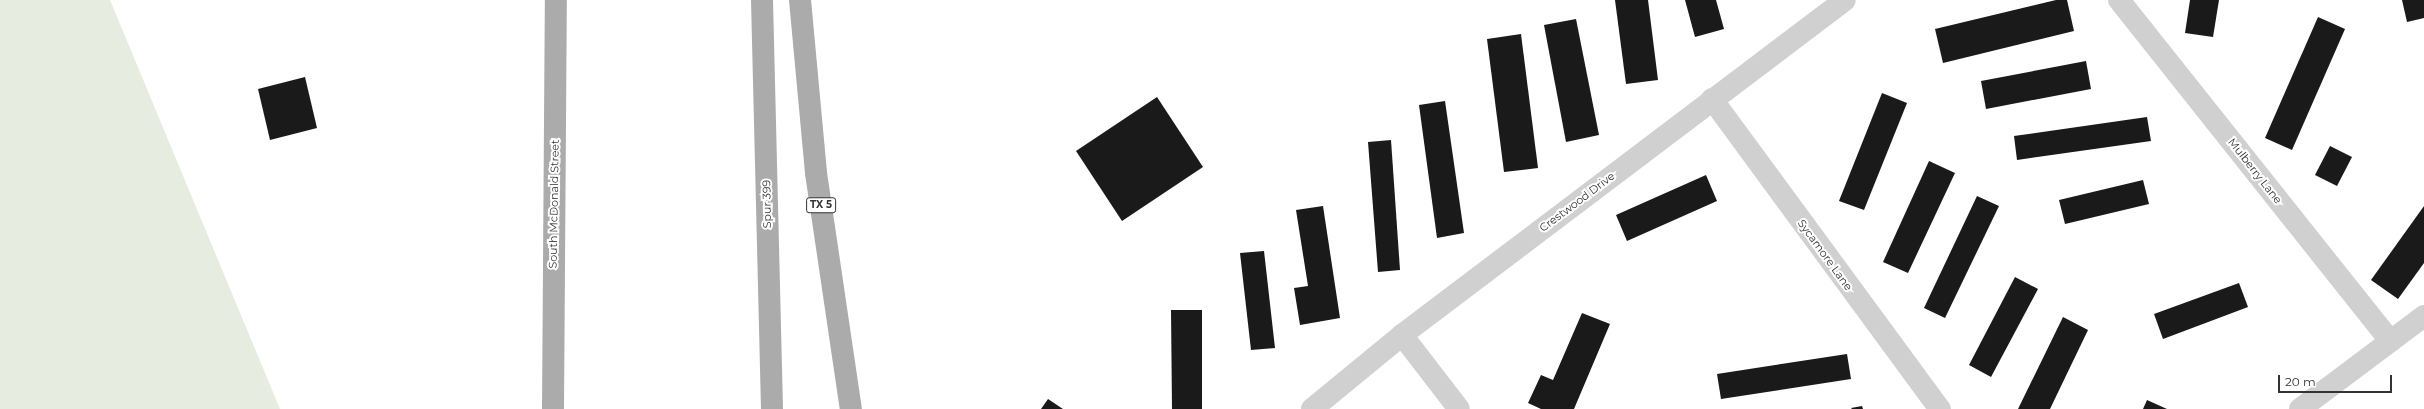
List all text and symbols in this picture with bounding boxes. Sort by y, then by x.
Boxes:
street label: Mulberry Lane [2225,136,2285,206]
street label: South McDonald Street [546,139,562,269]
street label: Crestwood Drive [1537,169,1617,235]
street label: Spur 399 [760,180,774,228]
road number: TX 5 [806,197,836,213]
street label: Sycamore Lane [1795,217,1855,293]
scale bar [2280,367,2394,393]
text: 20 m [2285,374,2316,389]

